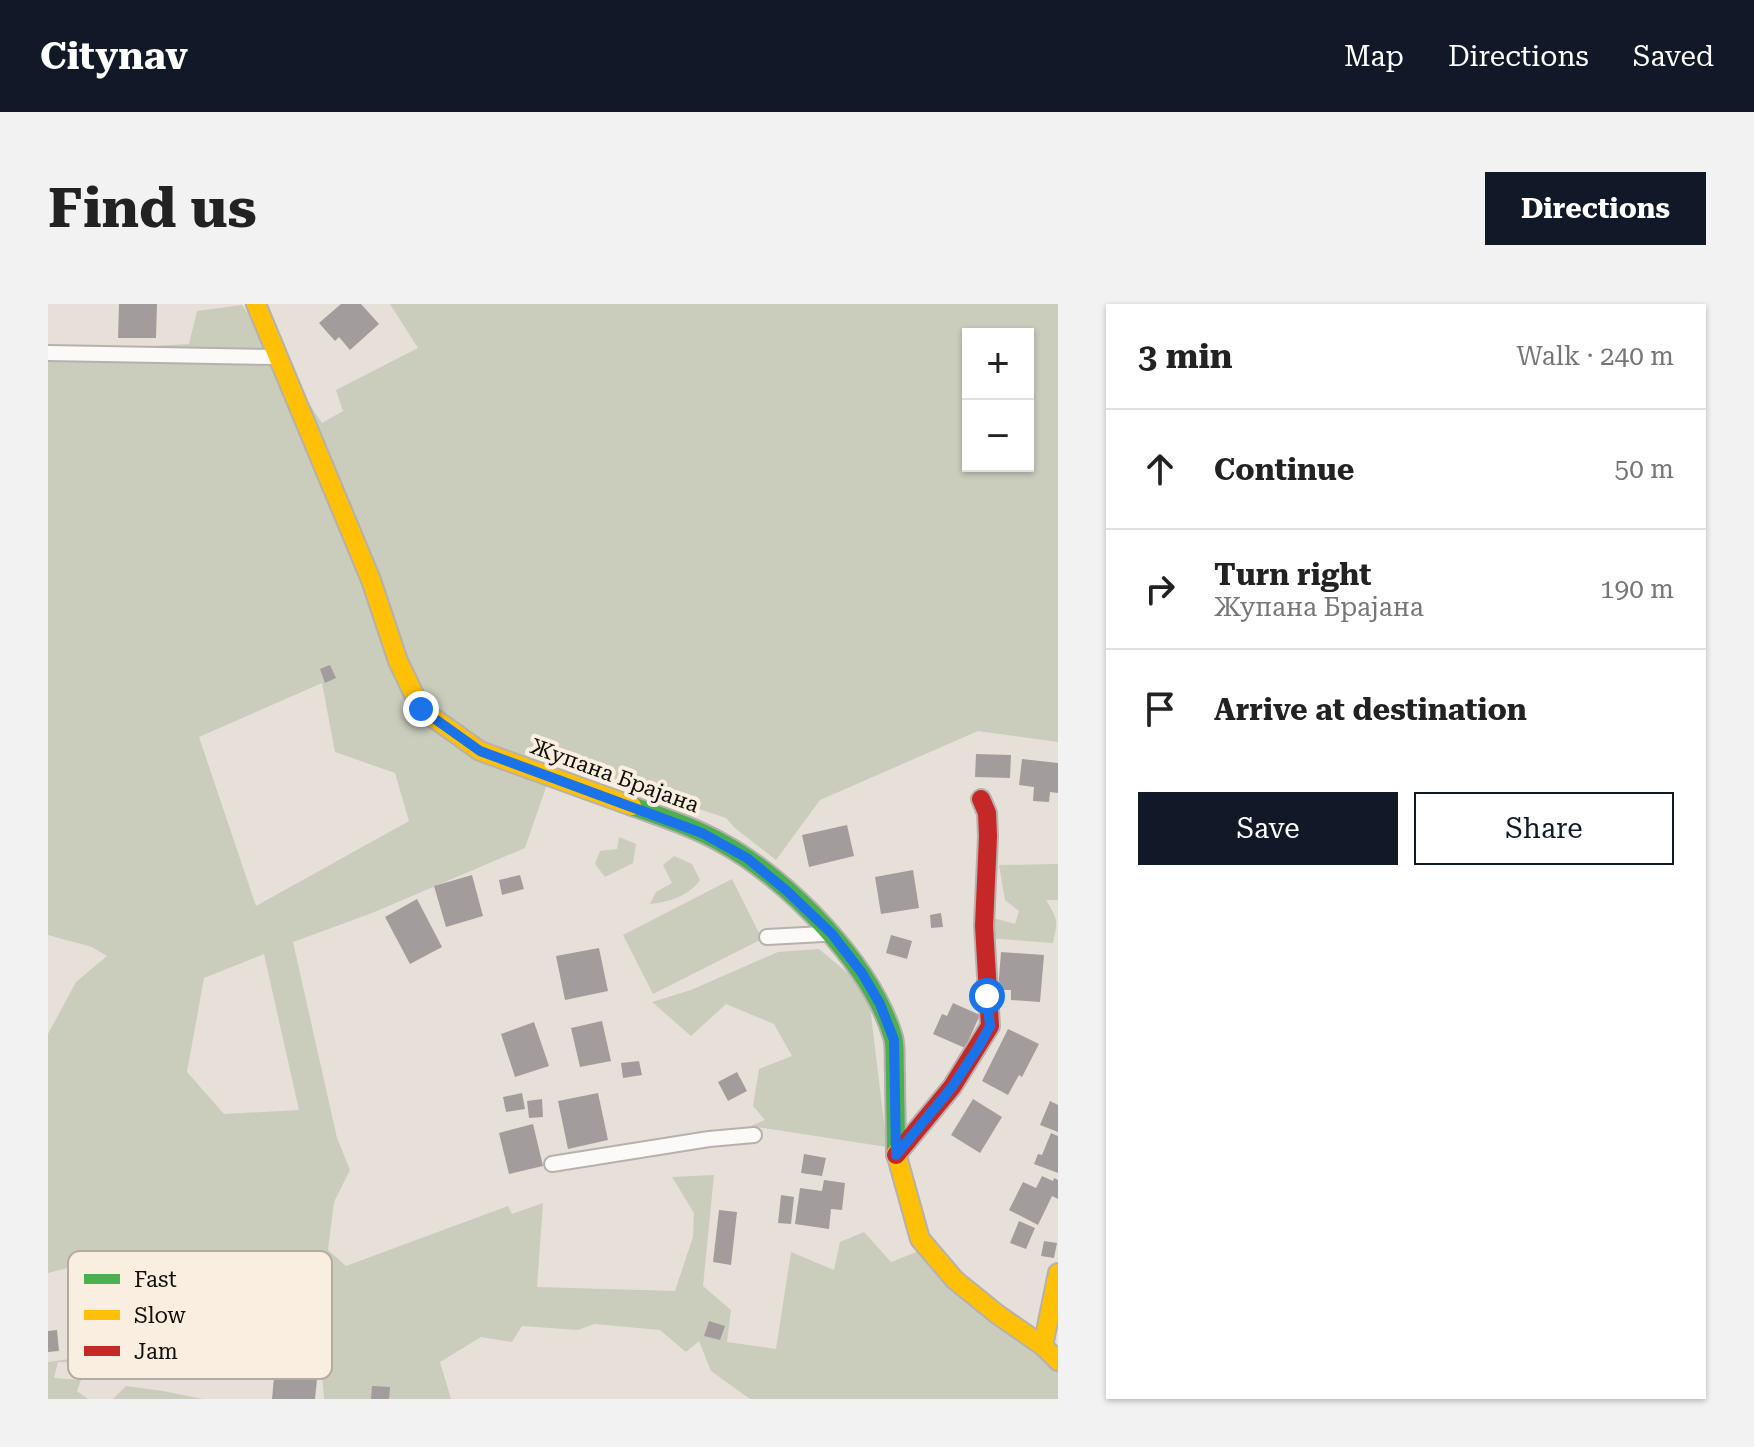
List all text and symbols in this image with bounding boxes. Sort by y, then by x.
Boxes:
text: Citynav [40,34,188,78]
text: Map [1344,40,1404,73]
text: Directions [1448,40,1589,73]
text: Saved [1633,40,1714,73]
button: Directions [1485,172,1706,245]
text: Find us [48,175,257,241]
map controls [962,328,1034,472]
button: + [962,328,1034,400]
text: 3 min [1138,336,1233,376]
text: Walk · 240 m [1516,341,1674,371]
button: − [962,400,1034,472]
icon: ahead [1138,447,1182,491]
text: Continue [1214,452,1354,487]
text: 50 m [1615,454,1674,484]
text: Turn right [1214,557,1371,592]
icon: right [1138,567,1182,611]
text: 190 m [1600,574,1674,604]
text: Жупана Брајана [1214,592,1424,622]
icon: arrive [1138,687,1182,731]
route end [403,691,439,727]
text: Arrive at destination [1214,692,1527,727]
street label: Жупана Брајана [527,733,703,818]
button: Save [1138,792,1398,865]
button: Share [1414,792,1674,865]
route start [969,978,1005,1014]
legend [68,1251,332,1379]
text: Fast [134,1267,177,1292]
text: Slow [134,1303,187,1328]
text: Jam [134,1339,178,1364]

